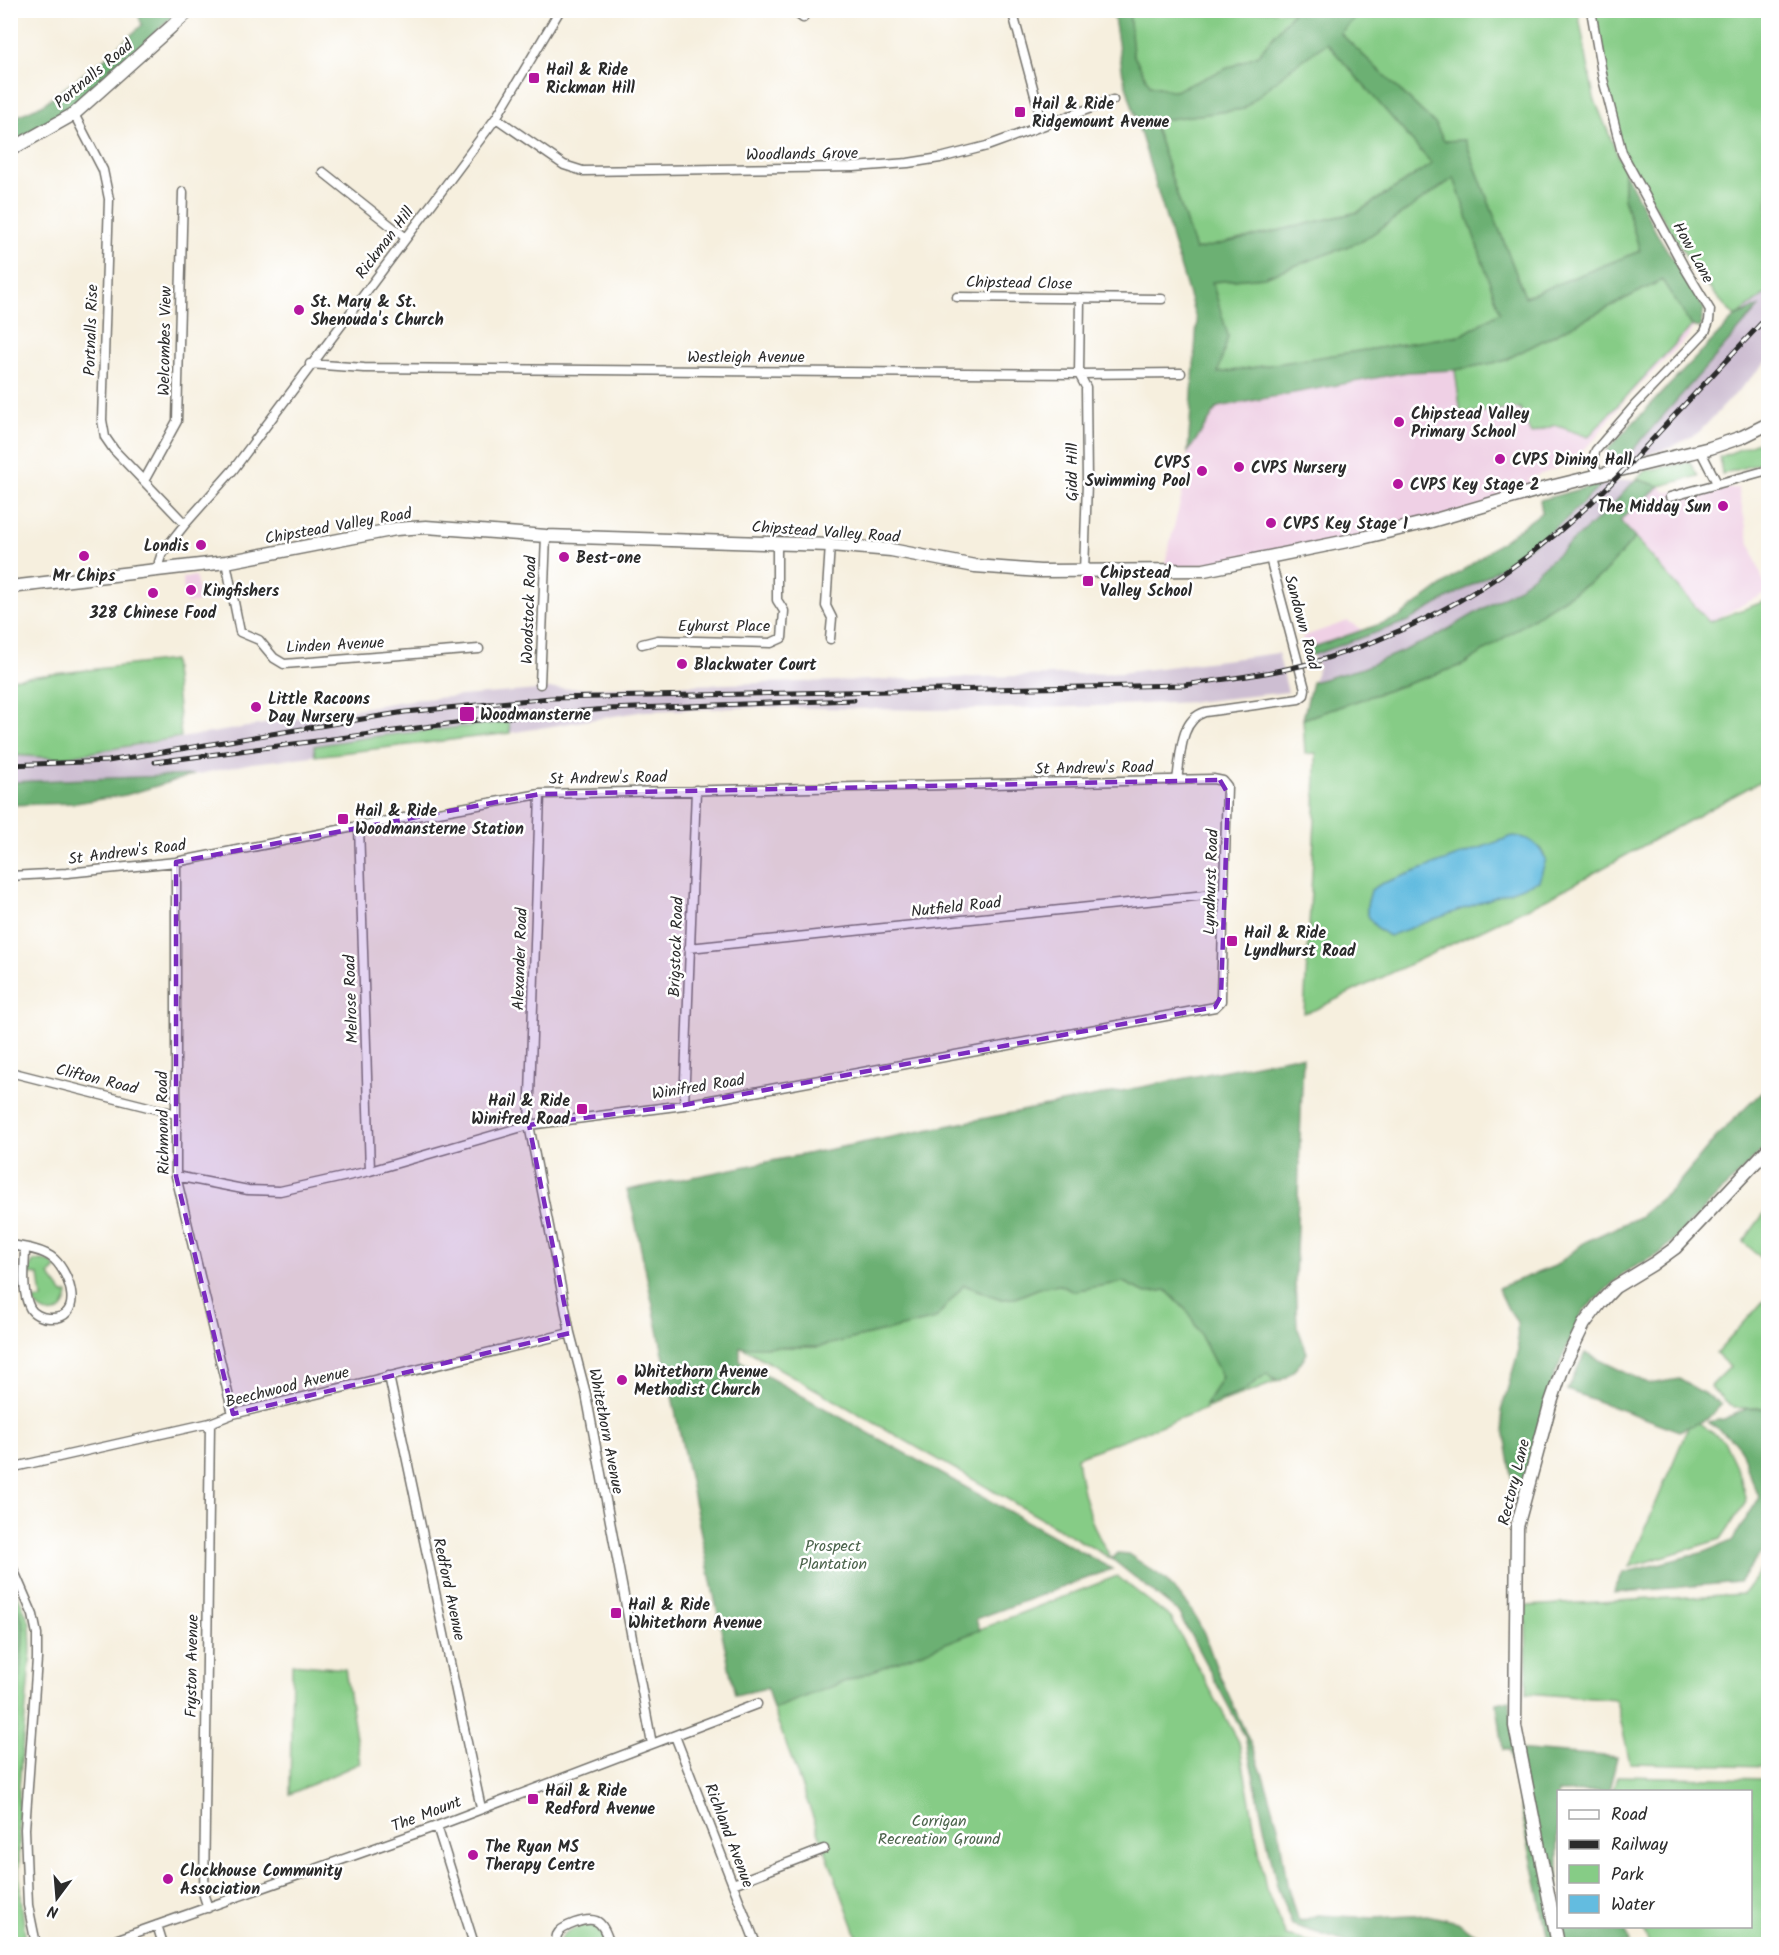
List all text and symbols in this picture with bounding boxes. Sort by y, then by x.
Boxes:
street label: Portnalls Road [49,33,140,115]
place label: Hail & Ride Rickman Hill [546,58,636,101]
marker: Hail & Ride Rickman Hill [527,71,541,85]
place label: Hail & Ride Ridgemount Avenue [1032,92,1170,135]
marker: Hail & Ride Ridgemount Avenue [1013,105,1027,119]
street label: Woodlands Grove [746,141,858,168]
street label: Rickman Hill [350,201,421,285]
street label: How Lane [1665,217,1720,288]
street label: Chipstead Close [966,270,1072,297]
street label: Portnalls Rise [77,284,106,376]
street label: Welcombes View [152,286,179,396]
place label: St. Mary & St. Shenouda's Church [311,290,444,333]
marker: St. Mary & St. Shenouda's Church [292,303,306,317]
street label: Westleigh Avenue [687,345,805,370]
place label: Chipstead Valley Primary School [1411,402,1530,445]
marker: Chipstead Valley Primary School [1392,415,1406,429]
street label: Gidd Hill [1060,443,1085,501]
place label: CVPS Dining Hall [1512,448,1633,473]
place label: CVPS Swimming Pool [1085,451,1191,494]
marker: CVPS Dining Hall [1493,452,1507,466]
place label: CVPS Nursery [1251,456,1347,481]
marker: CVPS Nursery [1232,460,1246,474]
marker: CVPS Swimming Pool [1195,464,1209,478]
place label: CVPS Key Stage 2 [1410,473,1539,498]
marker: CVPS Key Stage 2 [1391,477,1405,491]
place label: The Midday Sun [1598,495,1711,520]
marker: The Midday Sun [1716,499,1730,513]
street label: Chipstead Valley Road [263,501,415,552]
place label: CVPS Key Stage 1 [1283,512,1408,537]
street label: Chipstead Valley Road [751,515,902,550]
marker: CVPS Key Stage 1 [1264,516,1278,530]
place label: Londis [144,534,190,559]
marker: Londis [194,538,208,552]
place label: Best-one [576,546,641,571]
marker: Mr Chips [77,549,91,563]
marker: Best-one [557,550,571,564]
street label: Woodstock Road [515,554,544,665]
place label: Chipstead Valley School [1100,561,1193,604]
place label: Mr Chips [52,564,116,589]
street label: Sandown Road [1277,572,1327,674]
marker: Chipstead Valley School [1081,574,1095,588]
place label: Kingfishers [203,579,280,604]
marker: Kingfishers [184,583,198,597]
marker: 328 Chinese Food [146,586,160,600]
place label: 328 Chinese Food [89,601,217,626]
street label: Eyhurst Place [678,614,770,639]
street label: Linden Avenue [285,630,385,661]
place label: Blackwater Court [694,653,817,678]
marker: Blackwater Court [675,657,689,671]
place label: Little Racoons Day Nursery [268,687,371,730]
marker: Little Racoons Day Nursery [249,700,263,714]
place label: Woodmansterne [480,703,591,728]
marker: Woodmansterne [458,705,476,723]
street label: St Andrew's Road [1035,755,1154,782]
street label: St Andrew's Road [549,765,668,792]
place label: Hail & Ride Woodmansterne Station [355,799,524,842]
marker: Hail & Ride Woodmansterne Station [336,812,350,826]
street label: Lyndhurst Road [1197,828,1226,935]
street label: St Andrew's Road [67,833,188,872]
street label: Nutfield Road [910,890,1004,925]
street label: Brigstock Road [662,895,691,998]
street label: Alexander Road [506,906,535,1011]
place label: Hail & Ride Lyndhurst Road [1244,921,1356,964]
marker: Hail & Ride Lyndhurst Road [1225,934,1239,948]
street label: Melrose Road [337,953,366,1044]
street label: Clifton Road [53,1057,141,1102]
street label: Winifred Road [650,1068,747,1107]
street label: Richmond Road [150,1070,177,1175]
place label: Hail & Ride Winifred Road [471,1089,570,1132]
marker: Hail & Ride Winifred Road [575,1102,589,1116]
street label: Beechwood Avenue [223,1360,352,1415]
place label: Whitethorn Avenue Methodist Church [634,1360,768,1403]
street label: Whitethorn Avenue [581,1366,630,1496]
marker: Whitethorn Avenue Methodist Church [615,1373,629,1387]
street label: Rectory Lane [1492,1437,1537,1528]
park label: Prospect Plantation [799,1534,867,1577]
street label: Redford Avenue [425,1536,472,1643]
place label: Hail & Ride Whitethorn Avenue [628,1593,762,1636]
marker: Hail & Ride Whitethorn Avenue [609,1606,623,1620]
street label: Fryston Avenue [179,1614,206,1718]
place label: Hail & Ride Redford Avenue [545,1779,655,1822]
street label: Richland Avenue [697,1780,760,1892]
street label: The Mount [388,1789,466,1839]
legend [1557,1790,1752,1928]
marker: Hail & Ride Redford Avenue [526,1792,540,1806]
text: Road [1611,1801,1648,1830]
park label: Corrigan Recreation Ground [878,1809,1001,1852]
text: Railway [1611,1831,1668,1860]
place label: The Ryan MS Therapy Centre [485,1835,595,1878]
marker: The Ryan MS Therapy Centre [466,1848,480,1862]
place label: Clockhouse Community Association [180,1859,343,1902]
text: Park [1611,1861,1644,1890]
north arrow [27,1868,87,1928]
marker: Clockhouse Community Association [161,1872,175,1886]
text: Water [1611,1891,1656,1920]
text: N [45,1898,62,1924]

